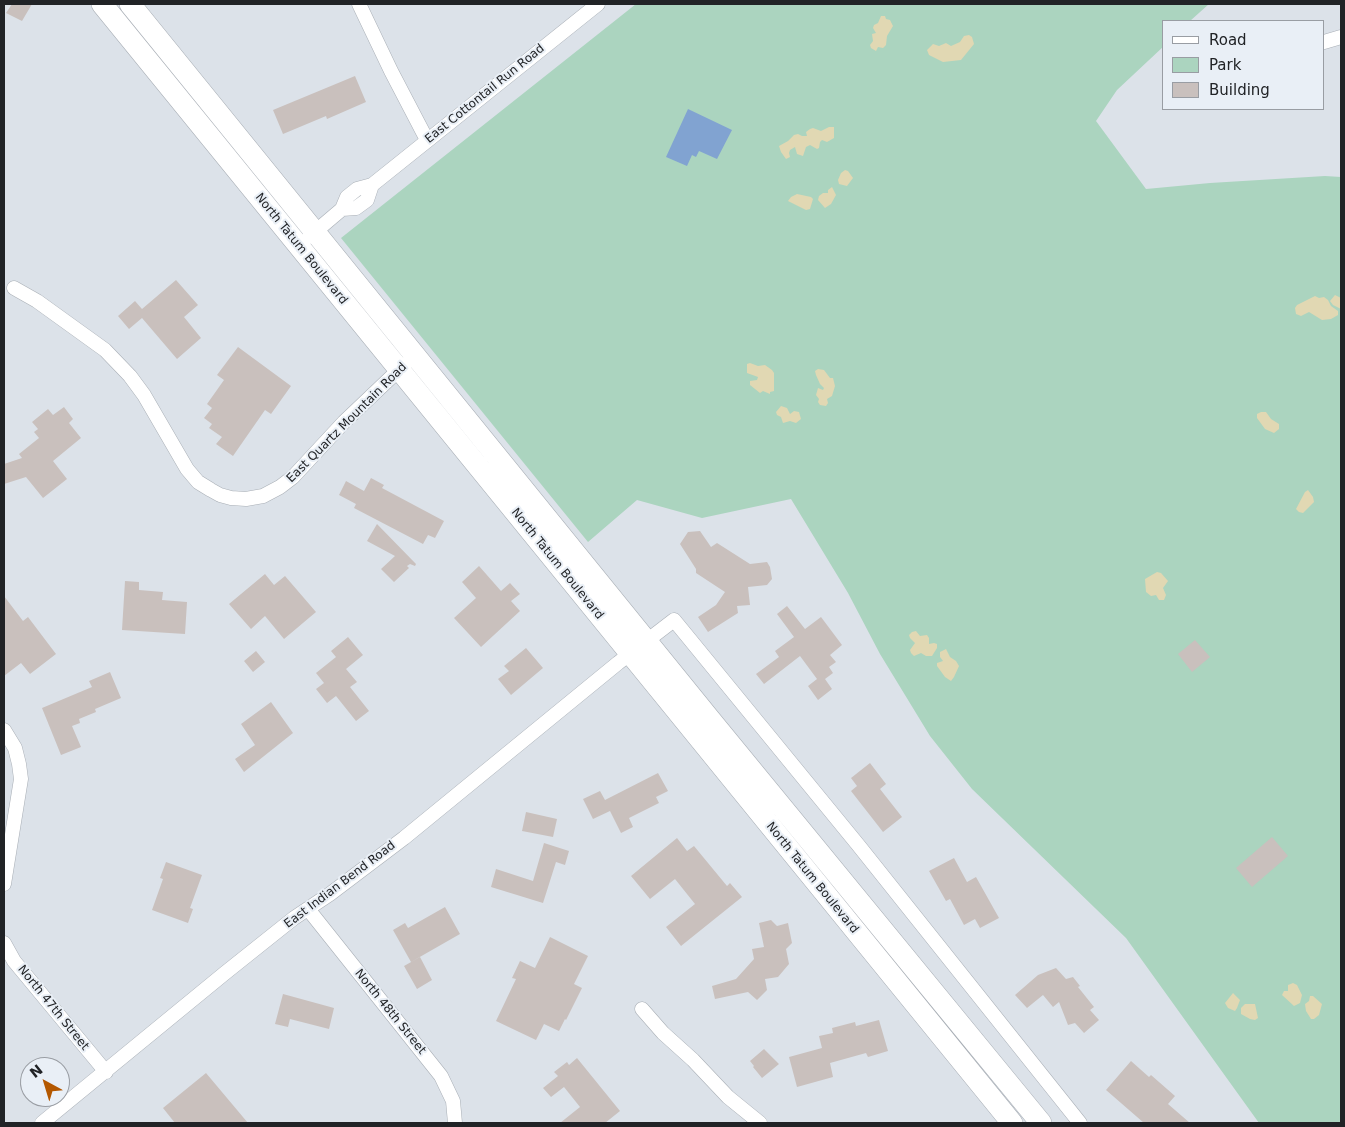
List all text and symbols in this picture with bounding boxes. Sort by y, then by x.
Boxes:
legend [1162,20,1325,110]
text: Road [1209,31,1247,49]
street label: East Cottontail Run Road [422,41,548,147]
text: Park [1209,56,1241,74]
text: Building [1209,81,1270,99]
street label: North Tatum Boulevard [252,191,350,307]
street label: East Quartz Mountain Road [284,360,410,486]
street label: North Tatum Boulevard [508,506,606,622]
street label: North Tatum Boulevard [763,820,861,936]
street label: East Indian Bend Road [282,839,398,931]
street label: North 47th Street [14,963,92,1053]
street label: North 48th Street [351,967,429,1057]
north arrow [20,1057,70,1107]
text: N [27,1061,46,1081]

